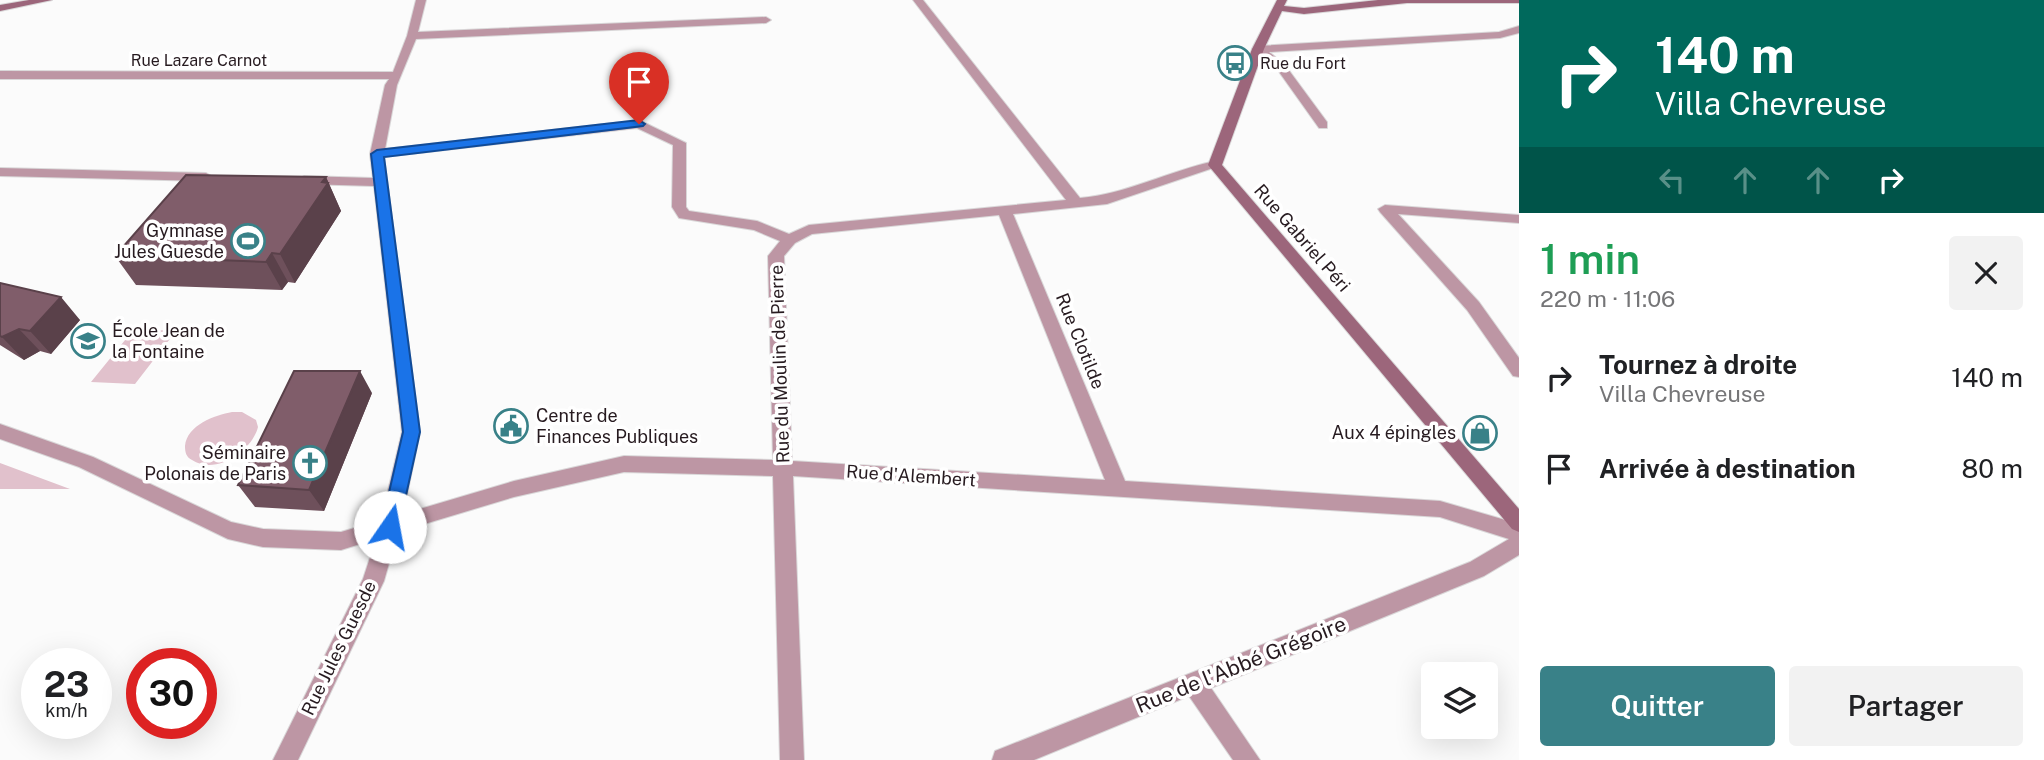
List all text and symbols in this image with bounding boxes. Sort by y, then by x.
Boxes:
text: 140 m [1655,26,1795,84]
icon: right [1540,28,1631,119]
bus stop icon: Rue du Fort [1216,44,1254,82]
street label: Rue Lazare Carnot [131,51,267,70]
pin [609,52,669,124]
place label: Rue du Fort [1260,54,1346,73]
icon: arrive [620,63,658,101]
text: Villa Chevreuse [1655,85,1887,122]
icon: left [1653,161,1691,199]
icon: ahead [1726,161,1764,199]
icon: ahead [1799,161,1837,199]
icon: right [1872,161,1910,199]
street label: Rue Gabriel Péri [1250,180,1355,296]
place label: Gymnase Jules Guesde [114,220,224,262]
sports icon: Gymnase Jules Guesde [229,222,267,260]
text: 1 min [1540,234,1640,283]
button: close [1949,236,2023,310]
street label: Rue du Moulin de Pierre [766,264,793,464]
text: 220 m · 11:06 [1540,285,1675,312]
street label: Rue Clotilde [1052,290,1109,392]
place label: École Jean de la Fontaine [112,319,225,362]
school or university icon: École Jean de la Fontaine [69,322,107,360]
text: Tournez à droite [1599,349,1797,380]
icon: right [1540,359,1578,397]
text: 140 m [1951,362,2023,393]
text: Villa Chevreuse [1599,380,1765,407]
place label: Centre de Finances Publiques [536,405,698,447]
public building icon: Centre de Finances Publiques [492,407,530,445]
shop icon: Aux 4 épingles [1461,414,1499,452]
place label: Aux 4 épingles [1332,422,1456,443]
place label: Séminaire Polonais de Paris [144,442,286,484]
church icon: Séminaire Polonais de Paris [291,444,329,482]
icon: arrive [1540,450,1578,488]
text: Arrivée à destination [1599,453,1856,484]
text: 80 m [1962,453,2023,484]
street label: Rue d'Alembert [845,460,977,491]
position arrow [353,490,427,564]
street label: Rue Jules Guesde [297,577,380,718]
street label: Rue de l'Abbé Grégoire [1132,611,1350,718]
speed limit sign: 30 [126,648,217,739]
map controls [1421,662,1498,739]
button: layers [1421,662,1498,739]
text: 23 [44,664,89,705]
button: Quitter [1540,666,1775,746]
button: Partager [1789,666,2023,746]
text: km/h [45,700,88,721]

